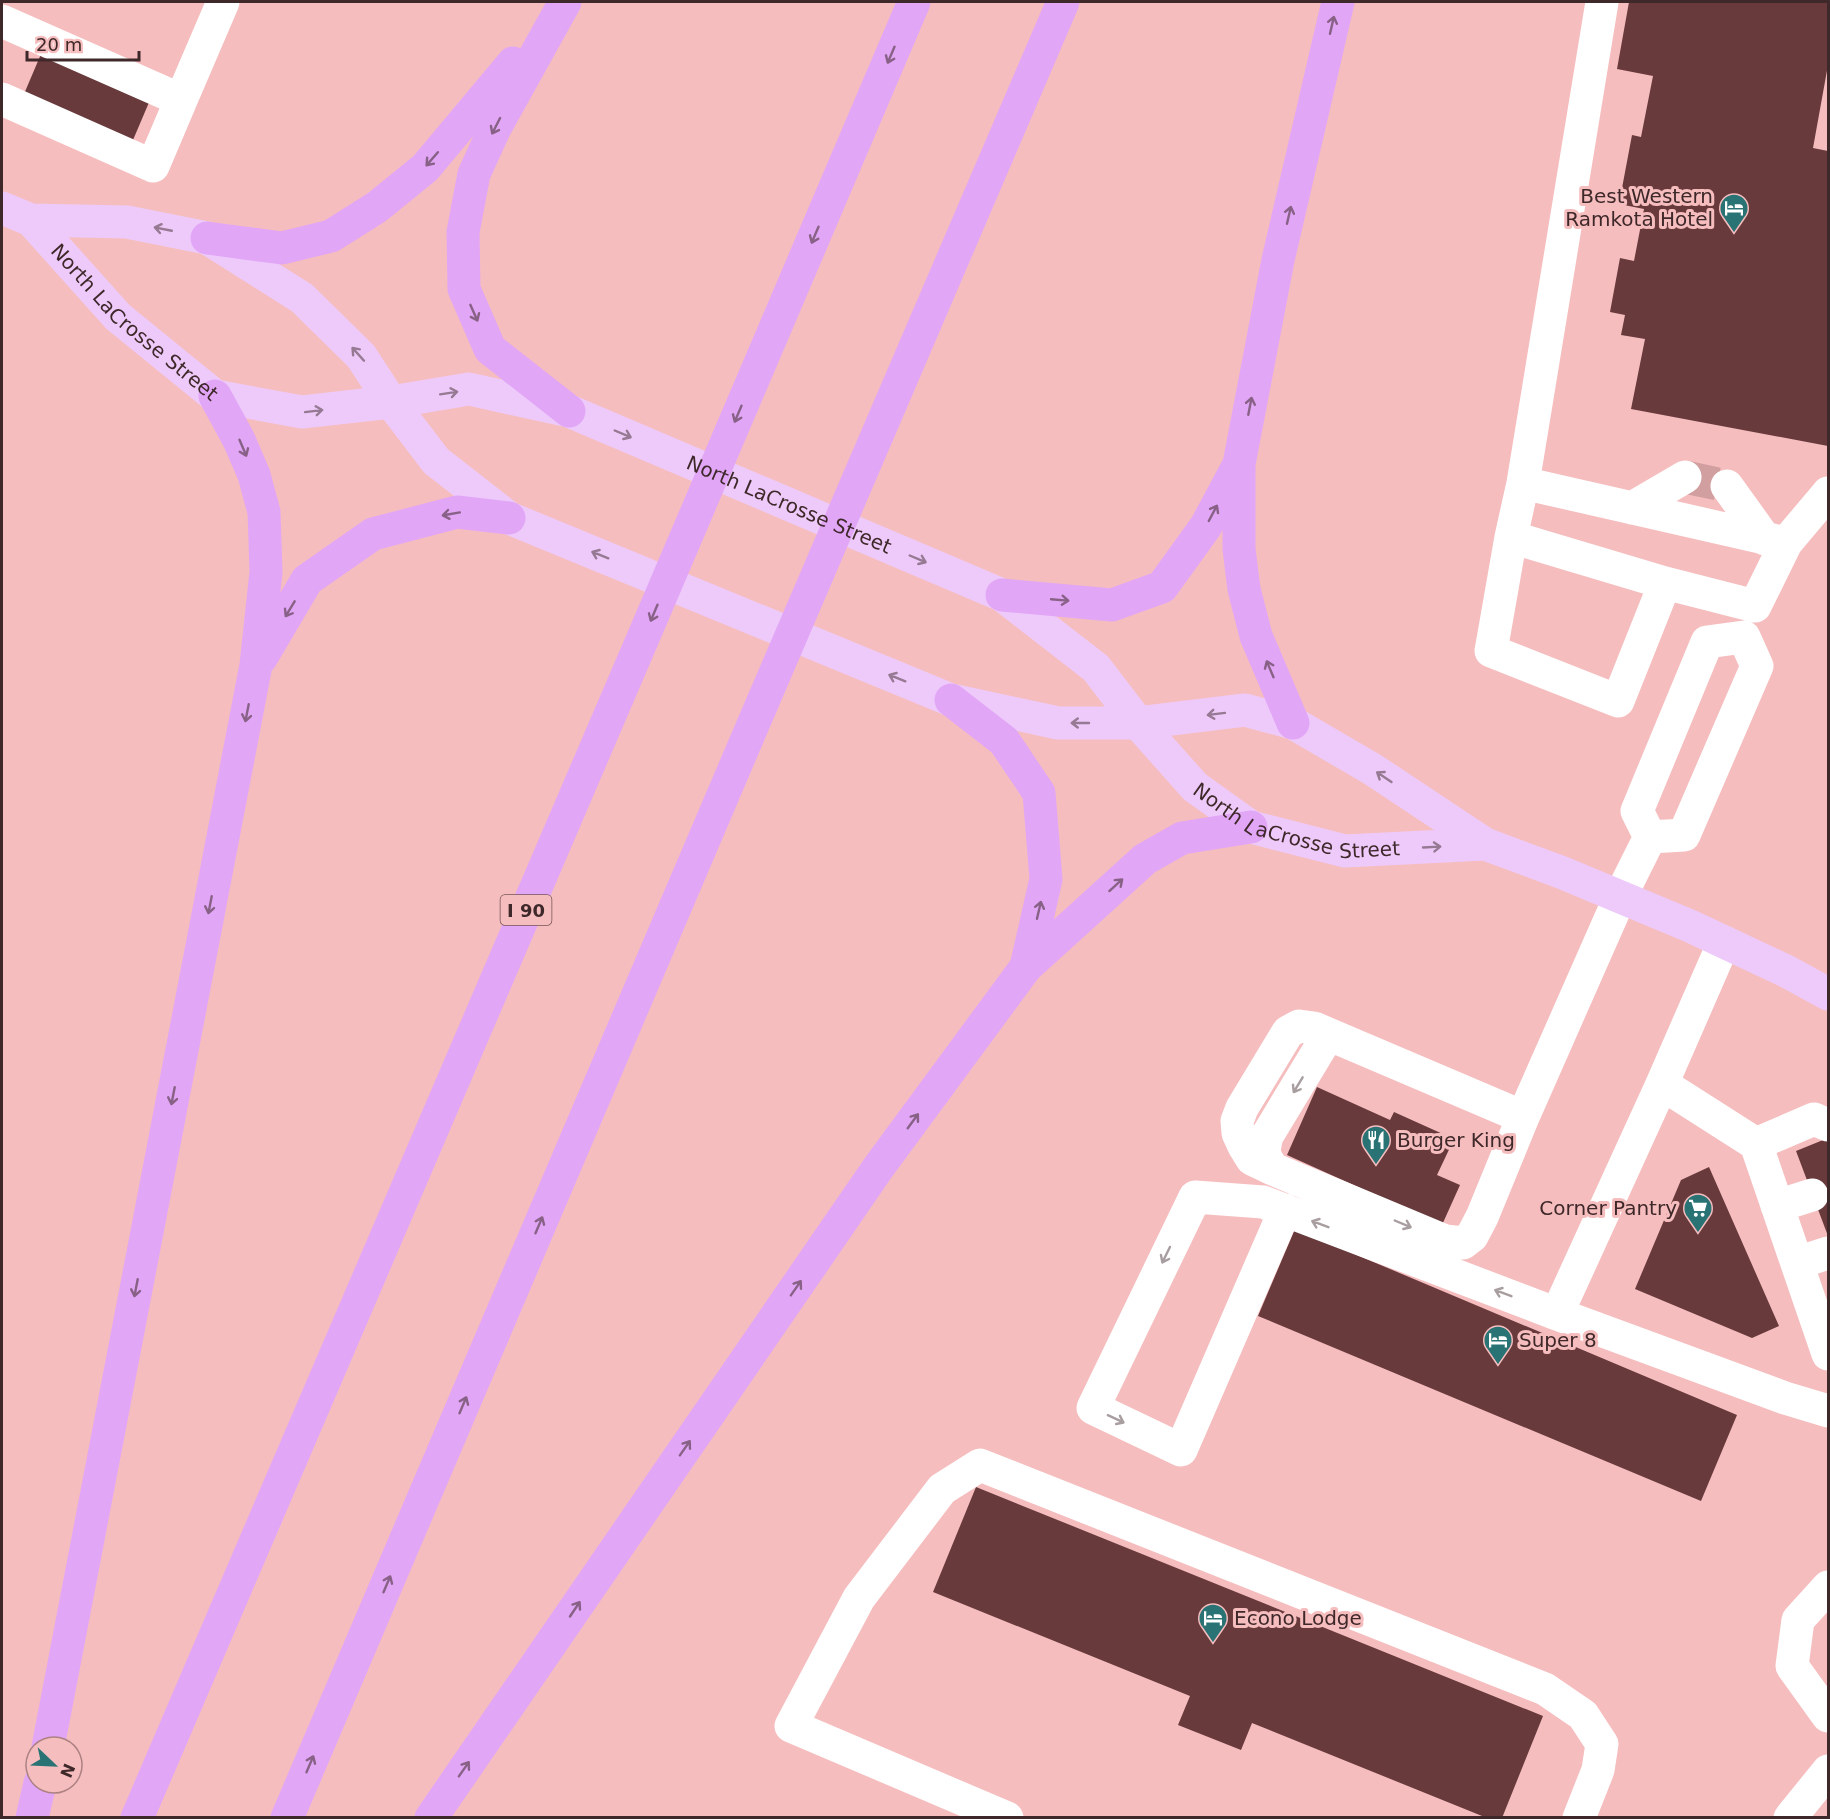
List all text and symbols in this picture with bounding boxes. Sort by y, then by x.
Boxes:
one-way arrow [1327,16,1339,35]
scale bar [27,24,140,62]
text: 20 m [36,34,82,55]
one-way arrow [885,46,896,64]
one-way arrow [490,117,502,134]
one-way arrow [425,151,439,166]
place label: Best Western Ramkota Hotel [1565,184,1713,231]
hotel icon: Best Western Ramkota Hotel [1718,192,1750,234]
one-way arrow [1283,206,1295,225]
one-way arrow [153,223,173,234]
one-way arrow [808,225,820,243]
street label: North LaCrosse Street [46,239,223,406]
one-way arrow [469,303,480,322]
one-way arrow [351,347,365,362]
one-way arrow [439,387,458,398]
one-way arrow [1245,397,1256,417]
one-way arrow [303,405,323,416]
one-way arrow [732,405,743,423]
one-way arrow [613,429,631,440]
one-way arrow [237,438,249,456]
street label: North LaCrosse Street [683,450,895,559]
one-way arrow [1207,505,1219,522]
one-way arrow [442,509,462,520]
one-way arrow [591,549,610,560]
one-way arrow [909,554,927,565]
one-way arrow [1050,595,1070,606]
one-way arrow [283,600,295,617]
one-way arrow [648,603,659,622]
one-way arrow [1264,660,1275,679]
one-way arrow [888,672,906,683]
one-way arrow [241,703,252,723]
one-way arrow [1206,708,1226,719]
one-way arrow [1070,717,1090,729]
one-way arrow [1375,770,1392,783]
street label: North LaCrosse Street [1189,778,1401,863]
one-way arrow [1421,841,1441,852]
one-way arrow [1108,878,1123,892]
one-way arrow [204,895,215,914]
road number: I 90 [500,895,552,925]
one-way arrow [1034,901,1045,920]
one-way arrow [1292,1076,1304,1093]
one-way arrow [167,1086,178,1106]
one-way arrow [907,1114,919,1130]
restaurant icon: Burger King [1360,1124,1392,1166]
place label: Burger King [1397,1128,1515,1152]
supermarket icon: Corner Pantry [1682,1192,1714,1234]
place label: Corner Pantry [1539,1196,1677,1220]
one-way arrow [534,1217,546,1235]
one-way arrow [1311,1217,1330,1228]
one-way arrow [1393,1219,1411,1230]
one-way arrow [1160,1246,1172,1264]
one-way arrow [130,1278,141,1297]
one-way arrow [790,1280,802,1296]
one-way arrow [1494,1287,1512,1298]
hotel icon: Super 8 [1482,1324,1514,1366]
place label: Super 8 [1519,1328,1597,1352]
one-way arrow [458,1396,469,1414]
one-way arrow [1106,1414,1124,1426]
one-way arrow [679,1440,691,1457]
one-way arrow [382,1576,393,1594]
one-way arrow [569,1601,581,1618]
hotel icon: Econo Lodge [1197,1602,1229,1644]
place label: Econo Lodge [1234,1606,1362,1630]
north arrow [24,1735,84,1795]
one-way arrow [305,1755,316,1773]
text: N [56,1761,79,1781]
one-way arrow [458,1762,470,1778]

